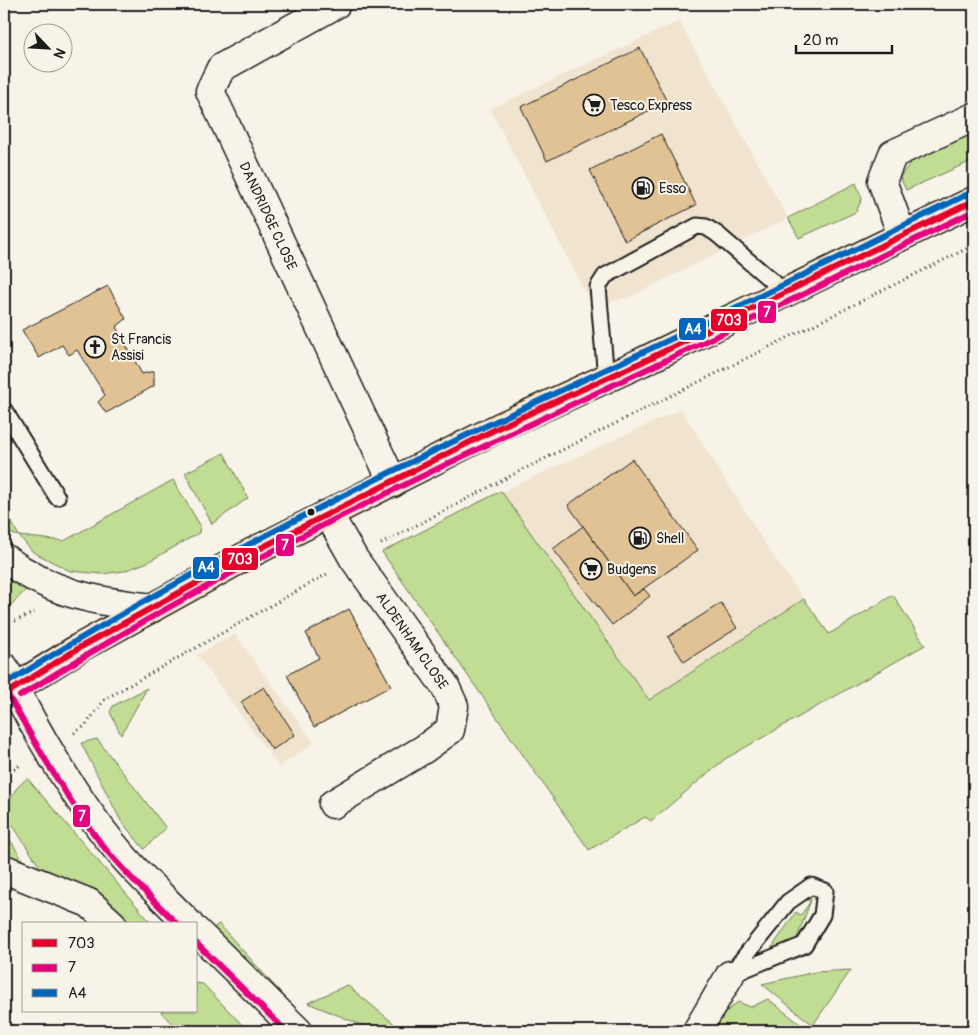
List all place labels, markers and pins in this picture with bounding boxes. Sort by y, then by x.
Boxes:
supermarket icon: Tesco Express [582,93,606,117]
place label: Tesco Express [610,97,693,114]
fuel station icon: Esso [631,176,655,200]
place label: Esso [659,180,687,197]
place label: St Francis Assisi [111,331,172,364]
church icon: St Francis Assisi [83,335,107,359]
unlabelled marker [306,507,316,517]
fuel station icon: Shell [628,526,652,550]
place label: Shell [656,530,684,547]
supermarket icon: Budgens [579,557,603,581]
place label: Budgens [607,561,657,578]

